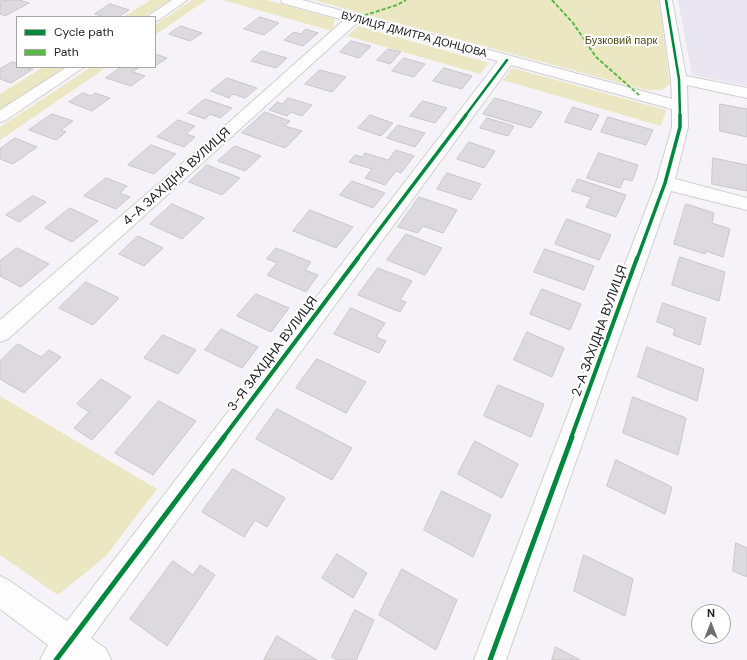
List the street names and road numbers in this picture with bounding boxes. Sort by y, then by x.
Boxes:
street label: ВУЛИЦЯ ДМИТРА ДОНЦОВА [340,9,488,61]
street label: 4-А ЗАХІДНА ВУЛИЦЯ [120,125,234,229]
street label: 2-А ЗАХІДНА ВУЛИЦЯ [569,263,631,399]
street label: 3-Я ЗАХІДНА ВУЛИЦЯ [225,294,321,414]

